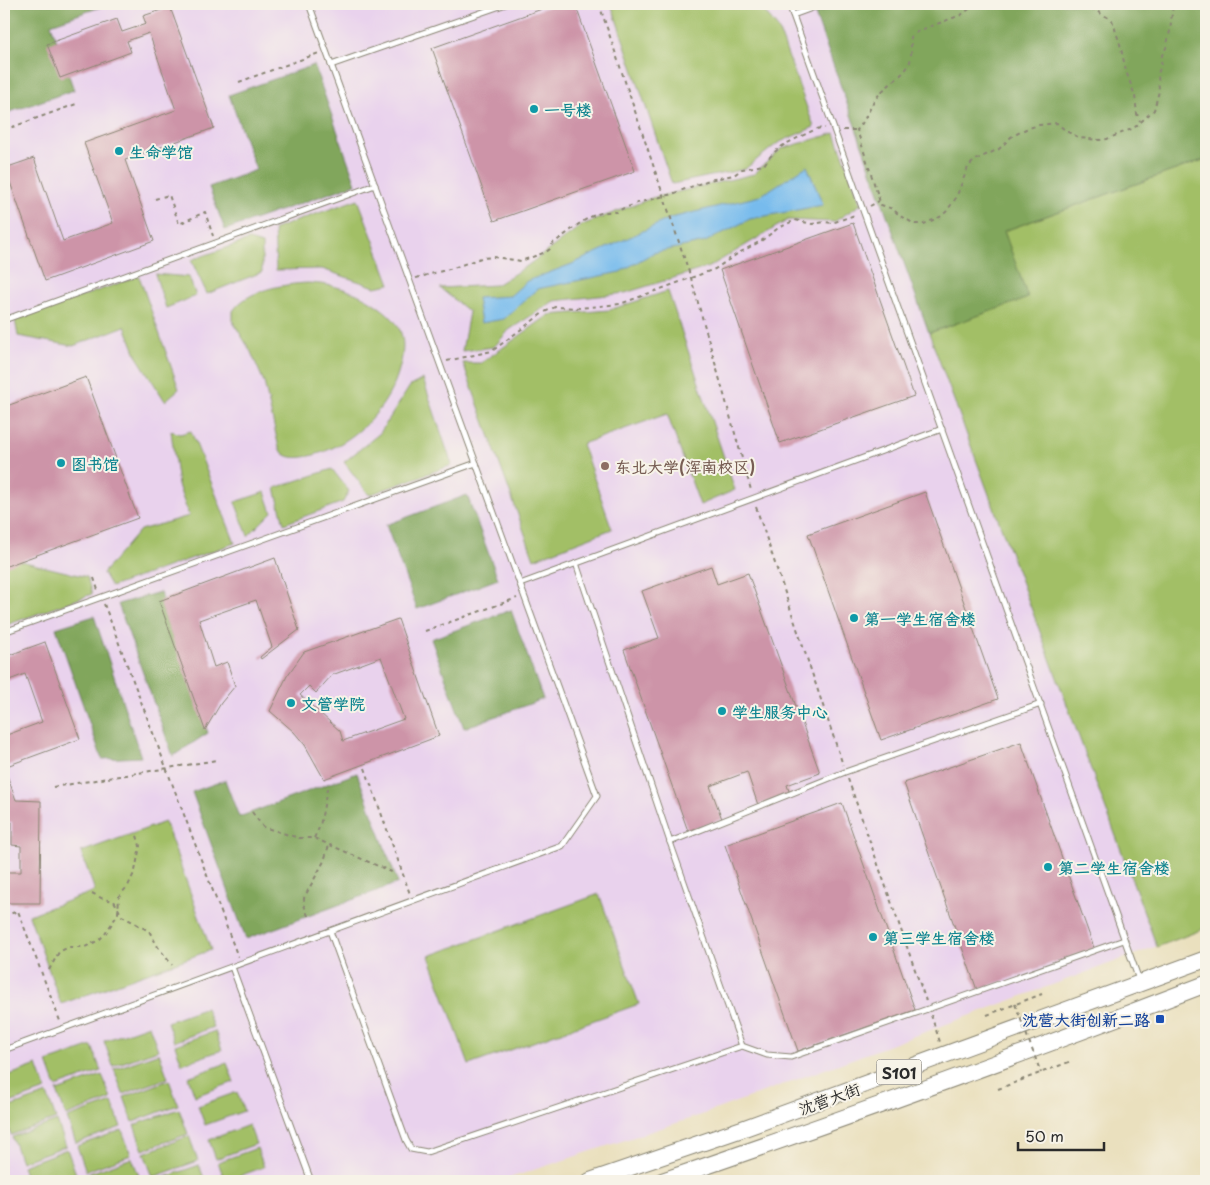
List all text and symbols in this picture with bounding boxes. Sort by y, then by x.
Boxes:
place label: 一号楼 [544,97,592,121]
marker: 一号楼 [528,103,540,115]
place label: 生命学馆 [129,139,193,163]
marker: 生命学馆 [113,145,125,157]
place label: 图书馆 [71,451,119,475]
place label: 东北大学(浑南校区) [615,454,755,478]
marker: 图书馆 [55,457,67,469]
marker: 东北大学(浑南校区) [599,460,611,472]
place label: 第一学生宿舍楼 [864,606,976,630]
marker: 第一学生宿舍楼 [848,612,860,624]
place label: 文管学院 [301,691,365,715]
marker: 文管学院 [285,697,297,709]
place label: 学生服务中心 [732,699,828,723]
marker: 学生服务中心 [716,705,728,717]
place label: 第二学生宿舍楼 [1058,855,1170,879]
marker: 第二学生宿舍楼 [1042,861,1054,873]
place label: 第三学生宿舍楼 [883,925,995,949]
marker: 第三学生宿舍楼 [867,931,879,943]
place label: 沈营大街创新二路 [1022,1007,1150,1031]
marker: 沈营大街创新二路 [1154,1013,1166,1025]
road number: S101 [876,1060,922,1084]
street label: 沈营大街 [795,1076,863,1120]
scale bar [1018,1120,1104,1152]
text: 50 m [1025,1124,1064,1147]

